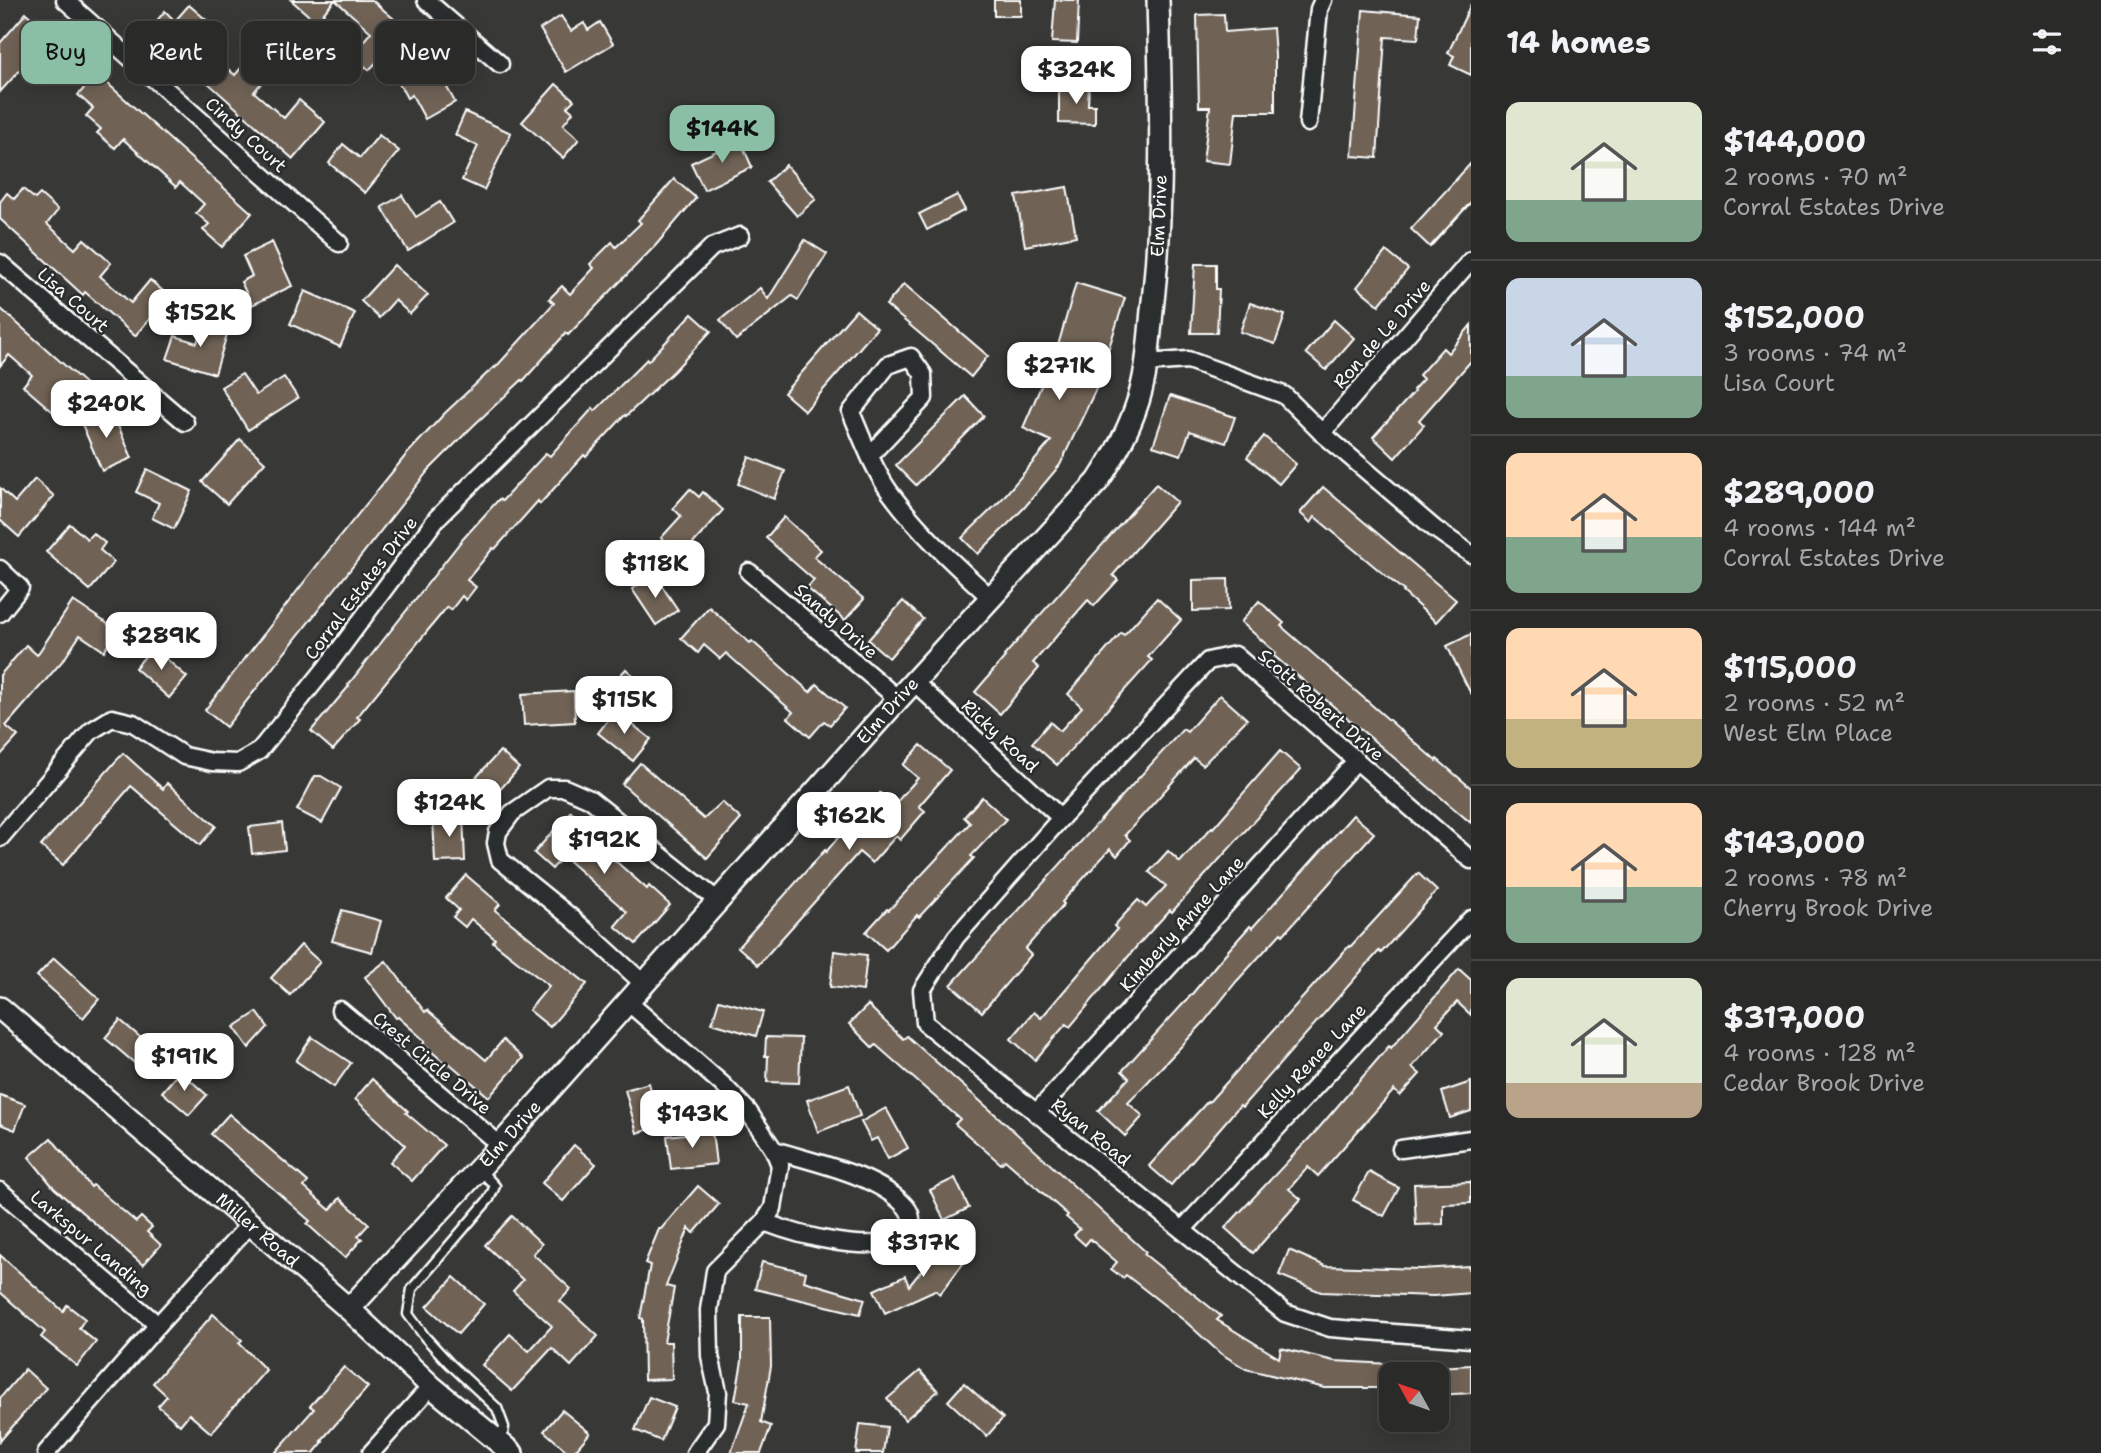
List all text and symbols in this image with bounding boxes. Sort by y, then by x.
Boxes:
chip: Buy [21,21,111,84]
chip: Rent [125,21,227,84]
chip: Filters [241,21,361,84]
chip: New [375,21,475,84]
text: 14 homes [1506,22,1651,63]
icon: filters [2028,23,2066,61]
pin: $324K [1027,46,1125,106]
text: $324K [1037,54,1115,84]
street label: Cindy Court [200,92,292,178]
pin: $144K [673,106,771,165]
text: $144K [686,113,758,143]
text: $144,000 [1723,121,1866,162]
icon: home [1562,130,1646,214]
text: 2 rooms · 70 m² [1723,162,1908,192]
street label: Elm Drive [1145,174,1172,258]
text: Corral Estates Drive [1723,192,1945,222]
street label: Lisa Court [32,262,114,338]
street label: Ron de Le Drive [1328,274,1436,394]
pin: $152K [151,290,249,349]
text: $152K [165,297,235,327]
text: $152,000 [1723,297,1865,338]
icon: home [1562,306,1646,390]
text: 3 rooms · 74 m² [1723,338,1907,368]
pin: $271K [1010,342,1108,402]
text: $271K [1023,350,1095,380]
text: Lisa Court [1723,368,1835,398]
pin: $240K [57,380,155,440]
text: $240K [67,388,145,418]
text: $289,000 [1723,472,1875,513]
icon: home [1562,481,1646,565]
street label: Corral Estates Drive [299,511,423,665]
text: 4 rooms · 144 m² [1723,513,1916,543]
pin: $118K [606,540,704,600]
text: Corral Estates Drive [1723,543,1945,573]
text: $118K [621,548,689,578]
street label: Sandy Drive [789,578,883,664]
pin: $289K [112,612,210,672]
text: $289K [122,620,200,650]
street label: Scott Robert Drive [1253,643,1389,767]
text: $115,000 [1723,647,1857,688]
icon: home [1562,656,1646,740]
street label: Elm Drive [851,672,924,749]
pin: $115K [575,676,673,736]
text: $115K [591,684,657,714]
text: 2 rooms · 52 m² [1723,688,1905,718]
street label: Ricky Road [956,694,1044,778]
text: West Elm Place [1723,718,1893,748]
pin: $124K [400,780,498,839]
text: $124K [413,787,485,817]
pin: $162K [800,792,898,852]
text: $162K [813,800,885,830]
pin: $192K [555,816,653,876]
text: $143,000 [1723,822,1865,863]
text: $192K [568,824,640,854]
icon: home [1562,831,1646,915]
street label: Kimberly Anne Lane [1115,851,1249,997]
text: 2 rooms · 78 m² [1723,863,1907,893]
text: Cherry Brook Drive [1723,893,1933,923]
text: $317,000 [1723,997,1865,1038]
street label: Kelly Renee Lane [1252,998,1372,1124]
street label: Crest Circle Drive [368,1006,496,1120]
icon: home [1562,1006,1646,1090]
pin: $191K [135,1034,233,1093]
text: 4 rooms · 128 m² [1723,1038,1916,1068]
text: $191K [151,1041,217,1071]
text: Cedar Brook Drive [1723,1068,1925,1098]
pin: $143K [643,1090,741,1150]
street label: Ryan Road [1046,1093,1136,1171]
street label: Elm Drive [474,1095,547,1173]
text: $143K [656,1098,728,1128]
street label: Larkspur Landing [25,1185,157,1301]
street label: Miller Road [211,1187,304,1273]
pin: $317K [874,1220,972,1279]
text: $317K [887,1227,959,1257]
north arrow [1379,1362,1449,1432]
map controls [1379,1362,1449,1432]

